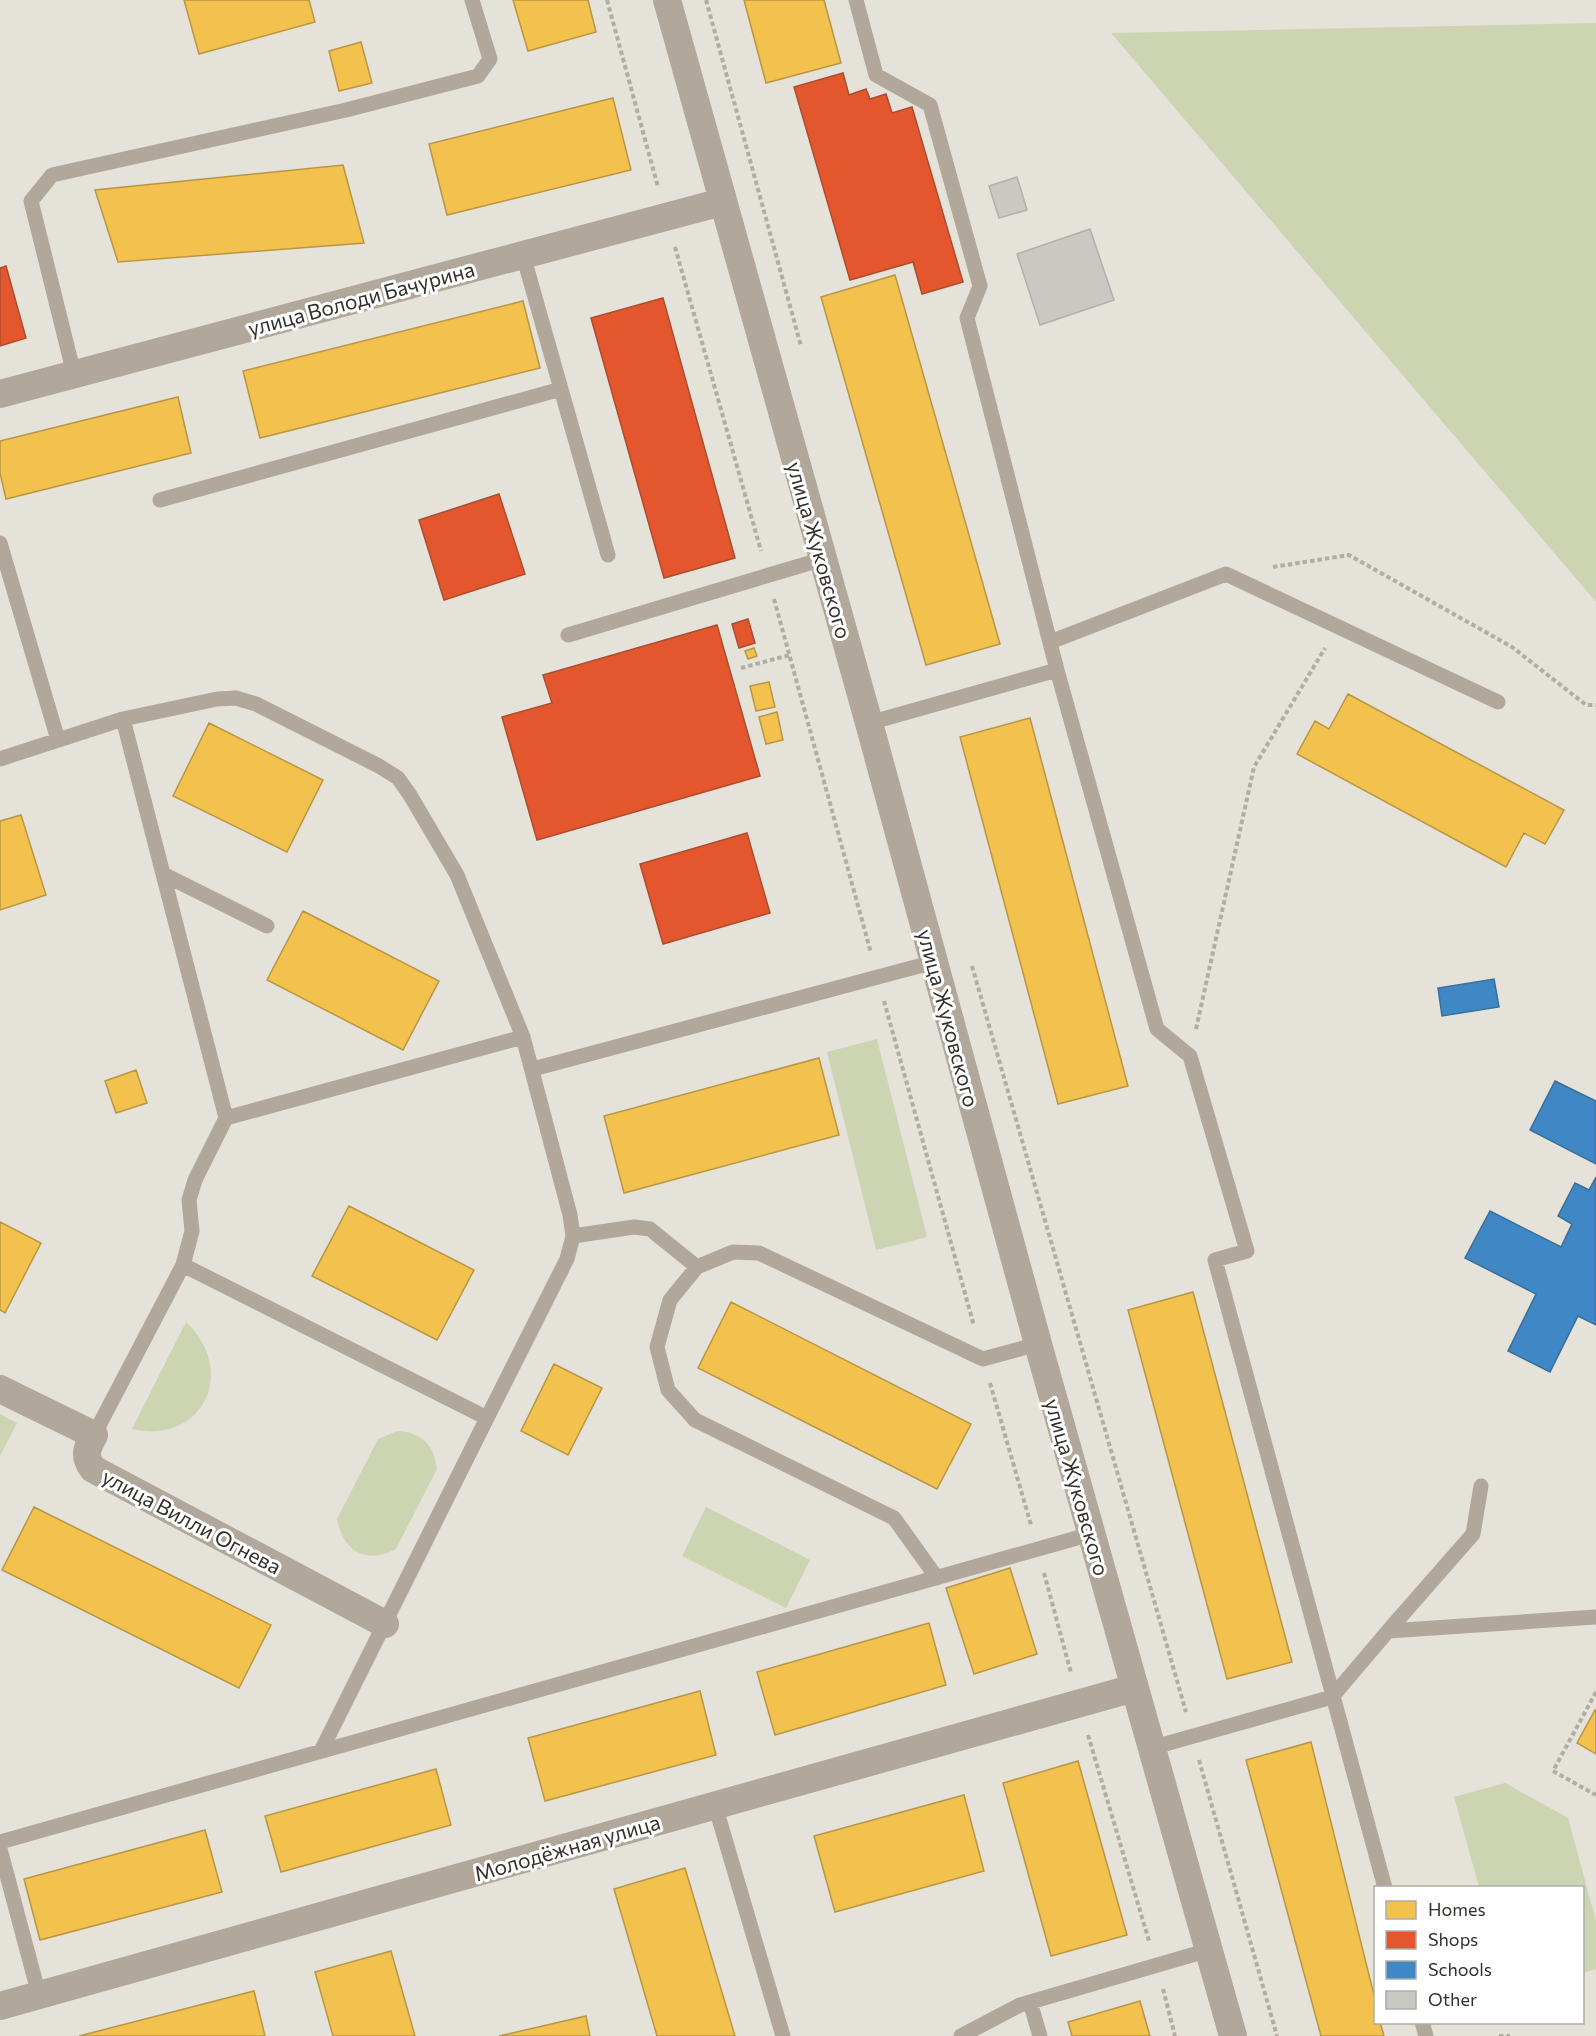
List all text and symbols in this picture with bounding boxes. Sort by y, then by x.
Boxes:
street label: улица Володи Бачурина [245,256,477,340]
street label: улица Жуковского [783,459,857,641]
street label: улица Жуковского [913,926,985,1110]
street label: улица Жуковского [1041,1396,1115,1578]
street label: улица Вилли Огнева [98,1463,286,1579]
street label: Молодёжная улица [471,1808,663,1886]
legend [1374,1886,1584,2024]
text: Homes [1428,1898,1486,1920]
text: Shops [1428,1928,1478,1950]
text: Schools [1428,1958,1492,1980]
text: Other [1428,1988,1477,2010]

